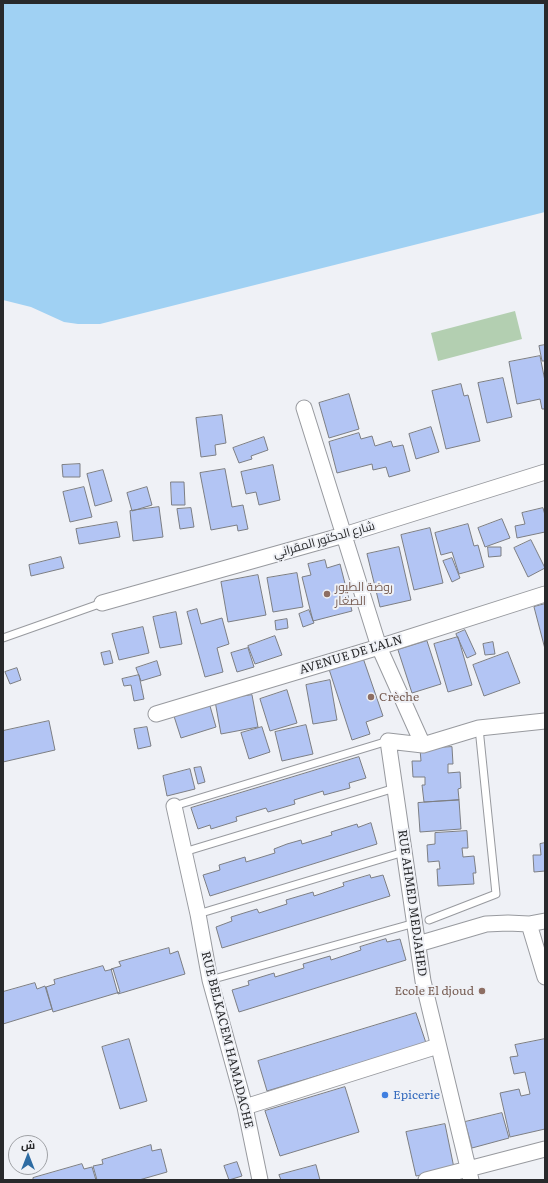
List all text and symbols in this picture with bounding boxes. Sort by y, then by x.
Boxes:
street label: شارع الدكتور المقراني [272,519,376,561]
place label: روضة الطيور الصغار [335,580,393,608]
marker: روضة الطيور الصغار [322,589,332,599]
street label: AVENUE DE L'ALN [298,632,404,678]
place label: Crèche [379,690,419,704]
marker: Crèche [366,692,376,702]
street label: RUE AHMED MEDJAHED [395,829,429,977]
street label: RUE BELKACEM HAMADACHE [198,950,256,1130]
place label: Ecole El djoud [394,984,474,998]
marker: Ecole El djoud [477,986,487,996]
place label: Epicerie [393,1088,440,1102]
marker: Epicerie [380,1090,390,1100]
north arrow [8,1135,48,1175]
text: ش [21,1136,35,1152]

